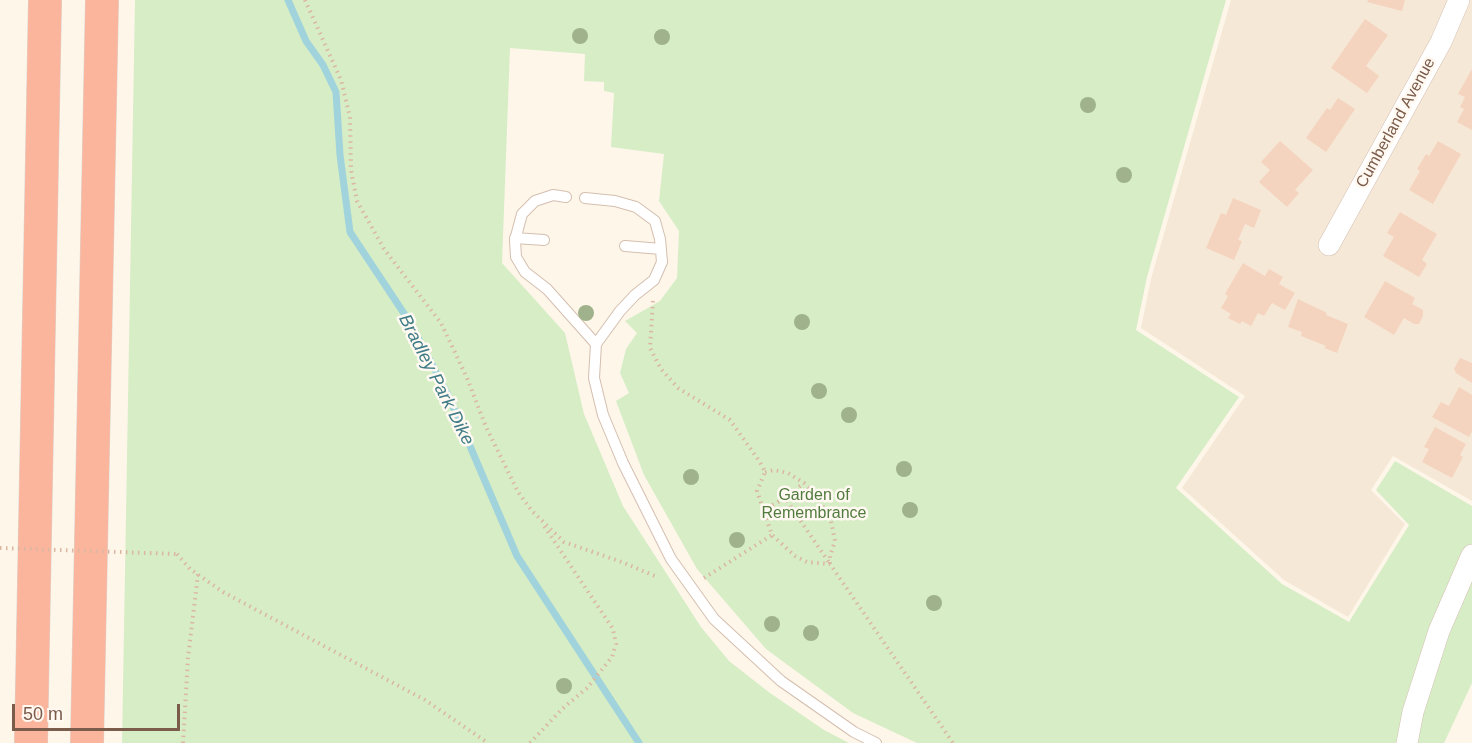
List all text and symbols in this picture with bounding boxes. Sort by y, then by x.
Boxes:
street label: Cumberland Avenue [1352,55,1440,191]
water label: Bradley Park Dike [394,311,478,449]
park label: Garden of Remembrance [762,486,866,524]
scale bar [15,692,183,730]
text: 50 m [23,704,63,724]

